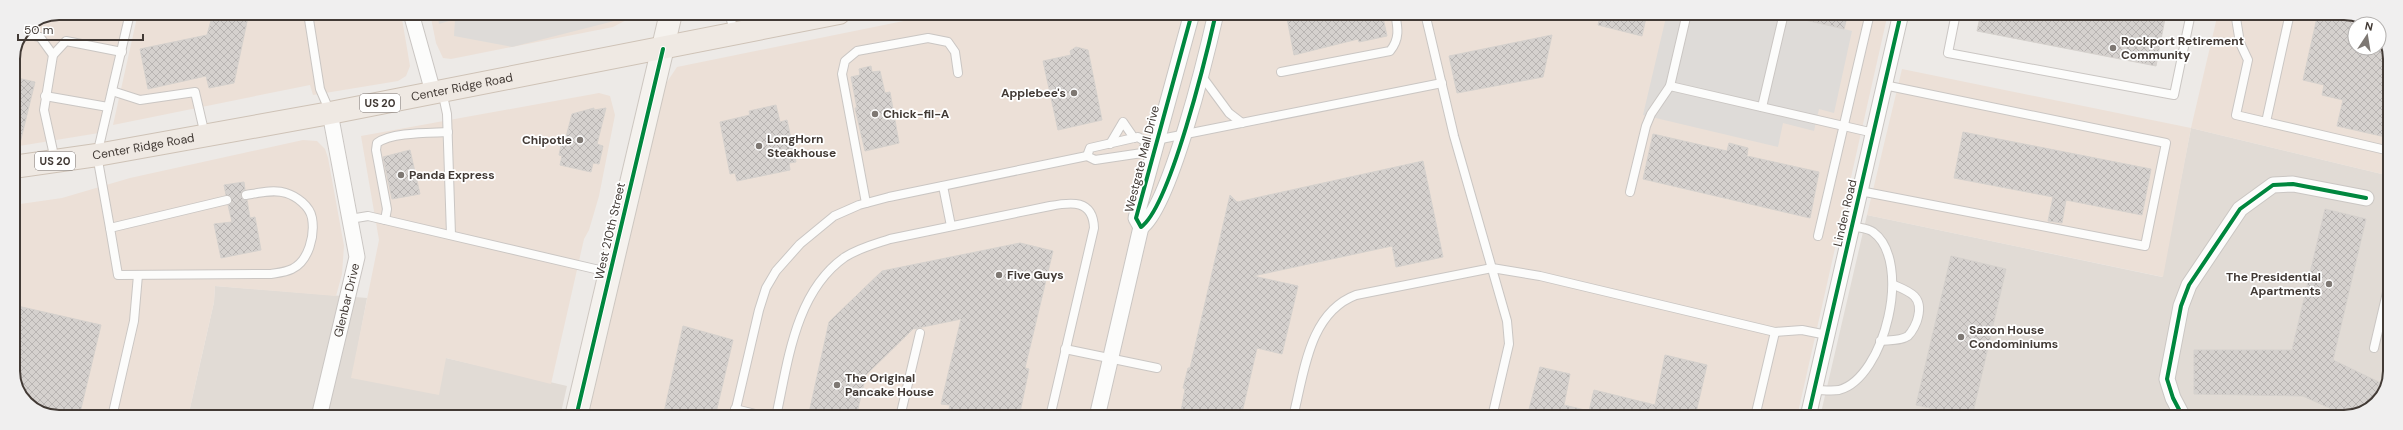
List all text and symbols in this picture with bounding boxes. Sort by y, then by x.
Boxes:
scale bar [18,16,143,42]
north arrow [2347,16,2387,56]
text: N [2364,19,2374,34]
text: 50 m [24,22,53,38]
place label: Rockport Retirement Community [2121,33,2244,63]
marker: Rockport Retirement Community [2108,43,2118,53]
street label: Center Ridge Road [410,69,514,105]
place label: Applebee's [1001,85,1066,101]
marker: Applebee's [1069,88,1079,98]
road number: US 20 [360,94,400,112]
street label: Westgate Mall Drive [1121,104,1163,214]
place label: Chick-fil-A [883,106,950,122]
marker: Chick-fil-A [870,109,880,119]
street label: Center Ridge Road [91,130,196,164]
place label: LongHorn Steakhouse [767,131,836,161]
place label: Chipotle [522,132,572,148]
marker: Chipotle [575,135,585,145]
marker: LongHorn Steakhouse [754,141,764,151]
road number: US 20 [35,152,75,170]
place label: Panda Express [409,167,495,183]
marker: Panda Express [396,170,406,180]
street label: Linden Road [1830,178,1860,248]
street label: West 210th Street [591,181,629,281]
street label: Glenbar Drive [330,261,363,339]
place label: Five Guys [1007,267,1064,283]
place label: The Presidential Apartments [2226,269,2321,299]
marker: Five Guys [994,270,1004,280]
marker: The Presidential Apartments [2324,279,2334,289]
place label: Saxon House Condominiums [1969,322,2058,352]
marker: Saxon House Condominiums [1956,332,1966,342]
place label: The Original Pancake House [845,370,934,400]
marker: The Original Pancake House [832,380,842,390]

